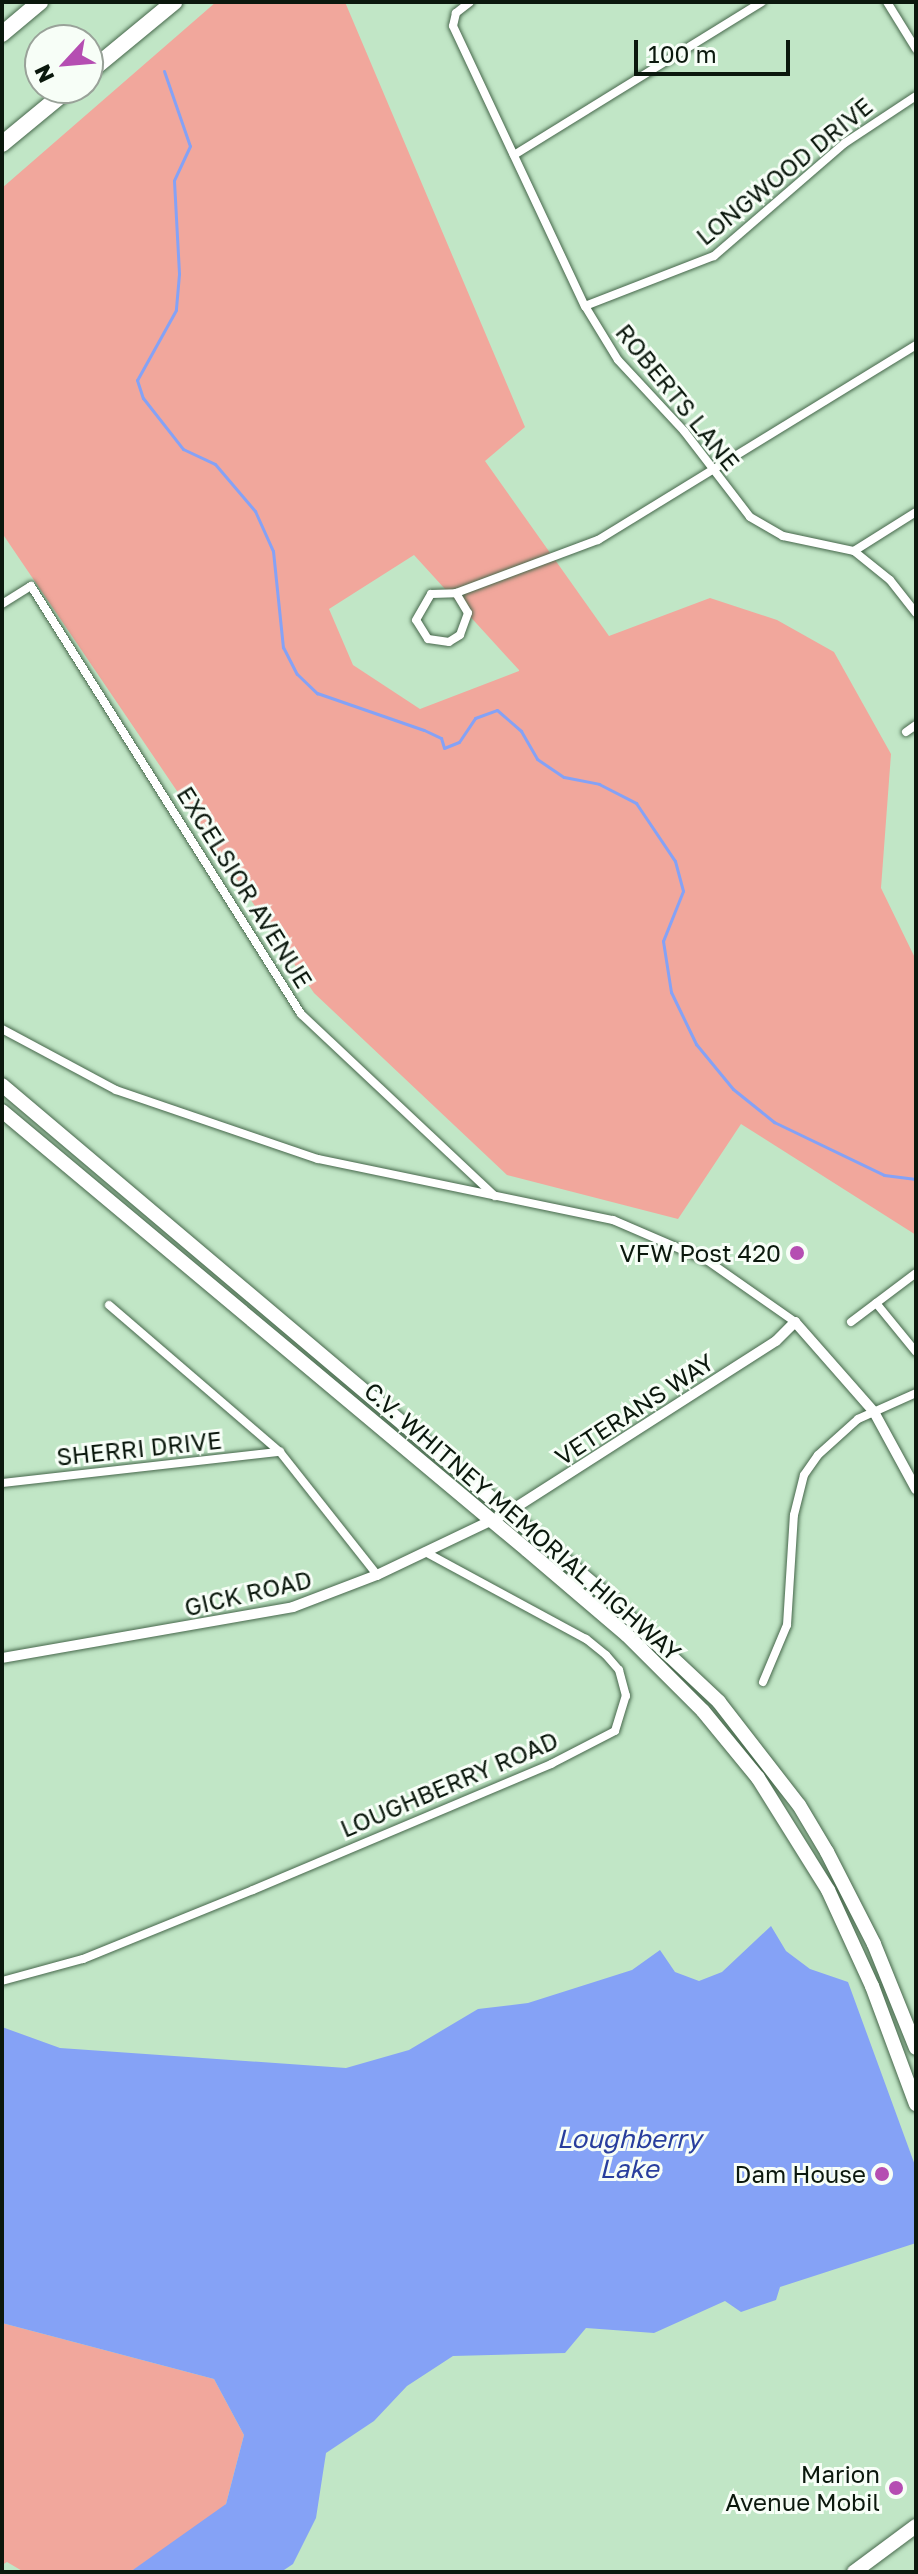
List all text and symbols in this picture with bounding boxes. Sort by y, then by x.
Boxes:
north arrow [24,24,104,104]
scale bar [638,24,794,74]
text: 100 m [648,39,717,68]
text: N [28,60,60,87]
street label: LONGWOOD DRIVE [690,91,878,251]
street label: ROBERTS LANE [610,318,746,476]
street label: EXCELSIOR AVENUE [171,781,319,993]
place label: VFW Post 420 [619,1239,781,1267]
marker: VFW Post 420 [788,1244,806,1262]
street label: VETERANS WAY [549,1347,719,1471]
street label: C.V. WHITNEY MEMORIAL HIGHWAY [359,1376,687,1666]
street label: SHERRI DRIVE [55,1425,223,1471]
street label: GICK ROAD [182,1564,314,1622]
street label: LOUGHBERRY ROAD [336,1725,562,1843]
water label: Loughberry Lake [557,2123,701,2184]
place label: Dam House [735,2160,866,2188]
marker: Dam House [873,2165,891,2183]
place label: Marion Avenue Mobil [725,2460,880,2516]
marker: Marion Avenue Mobil [887,2479,905,2497]

